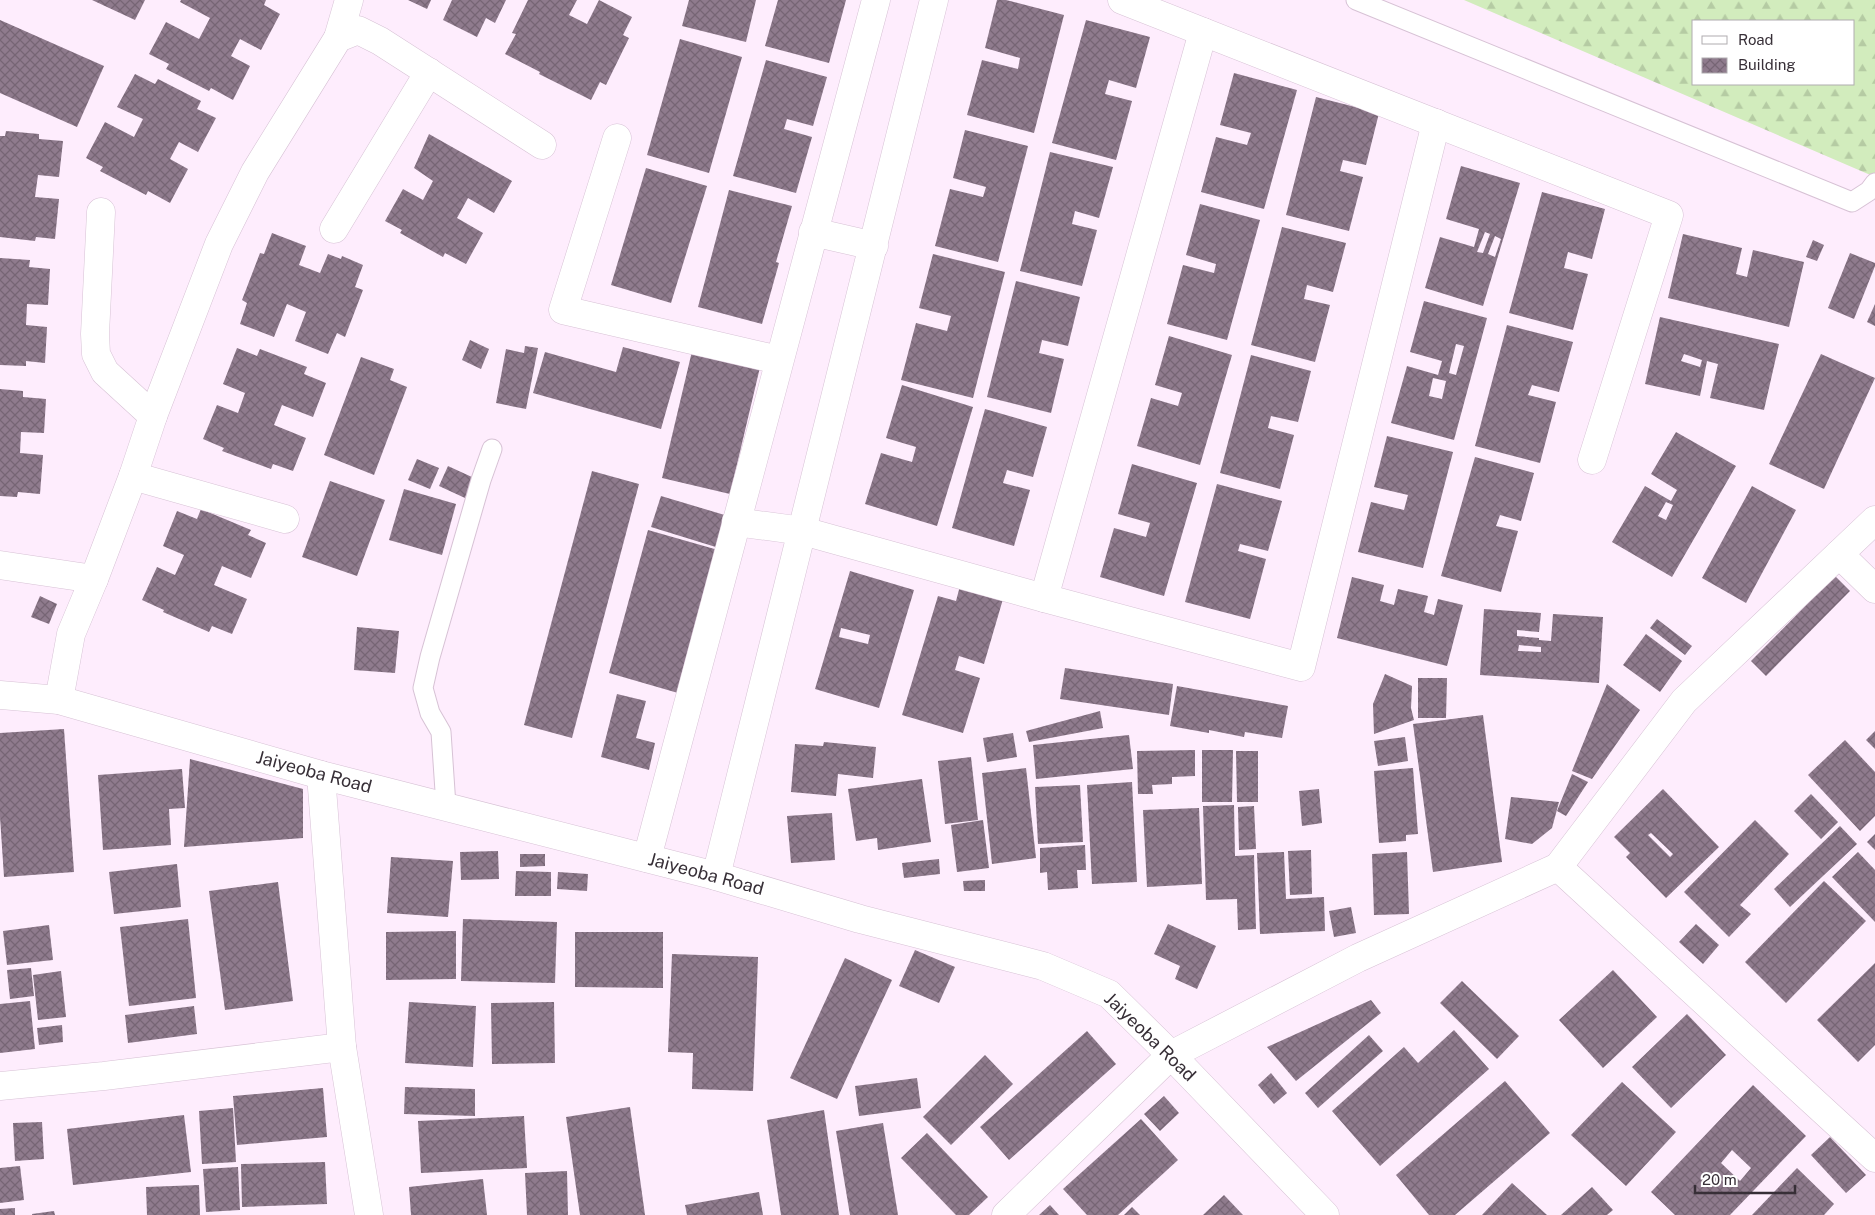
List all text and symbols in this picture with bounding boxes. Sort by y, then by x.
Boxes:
legend [1692,20,1855,85]
text: Road [1738,31,1774,48]
text: Building [1738,56,1796,73]
street label: Jaiyeoba Road [254,746,374,797]
street label: Jaiyeoba Road [646,848,766,899]
street label: Jaiyeoba Road [1100,988,1200,1085]
scale bar [1695,1162,1795,1194]
text: 20 m [1702,1171,1737,1188]

